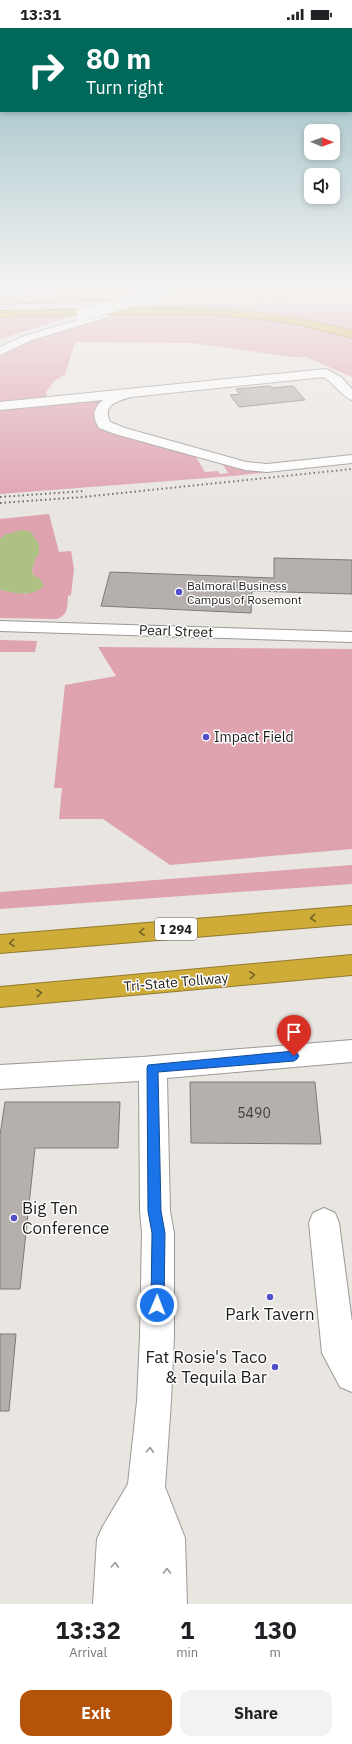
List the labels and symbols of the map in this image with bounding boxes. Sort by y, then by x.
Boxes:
north arrow [304,124,340,160]
place label: Balmoral Business Campus of Rosemont [187,578,302,607]
marker: Balmoral Business Campus of Rosemont [174,587,184,597]
street label: Pearl Street [139,621,213,641]
place label: Impact Field [214,728,294,746]
marker: Impact Field [201,732,211,742]
one-way arrow [310,914,316,923]
road number: I 294 [155,918,197,940]
one-way arrow [139,928,145,937]
one-way arrow [9,938,15,947]
street label: Tri-State Tollway [123,968,229,996]
one-way arrow [249,971,255,980]
one-way arrow [36,989,42,998]
pin [277,1015,311,1056]
house number: 5490 [237,1104,271,1122]
place label: Big Ten Conference [22,1197,109,1239]
marker: Big Ten Conference [9,1213,19,1223]
position arrow [136,1284,178,1326]
marker: Park Tavern [265,1292,275,1302]
place label: Park Tavern [225,1303,315,1325]
place label: Fat Rosie's Taco & Tequila Bar [145,1346,267,1388]
marker: Fat Rosie's Taco & Tequila Bar [270,1362,280,1372]
one-way arrow [145,1447,154,1453]
one-way arrow [110,1562,119,1568]
one-way arrow [163,1568,171,1574]

